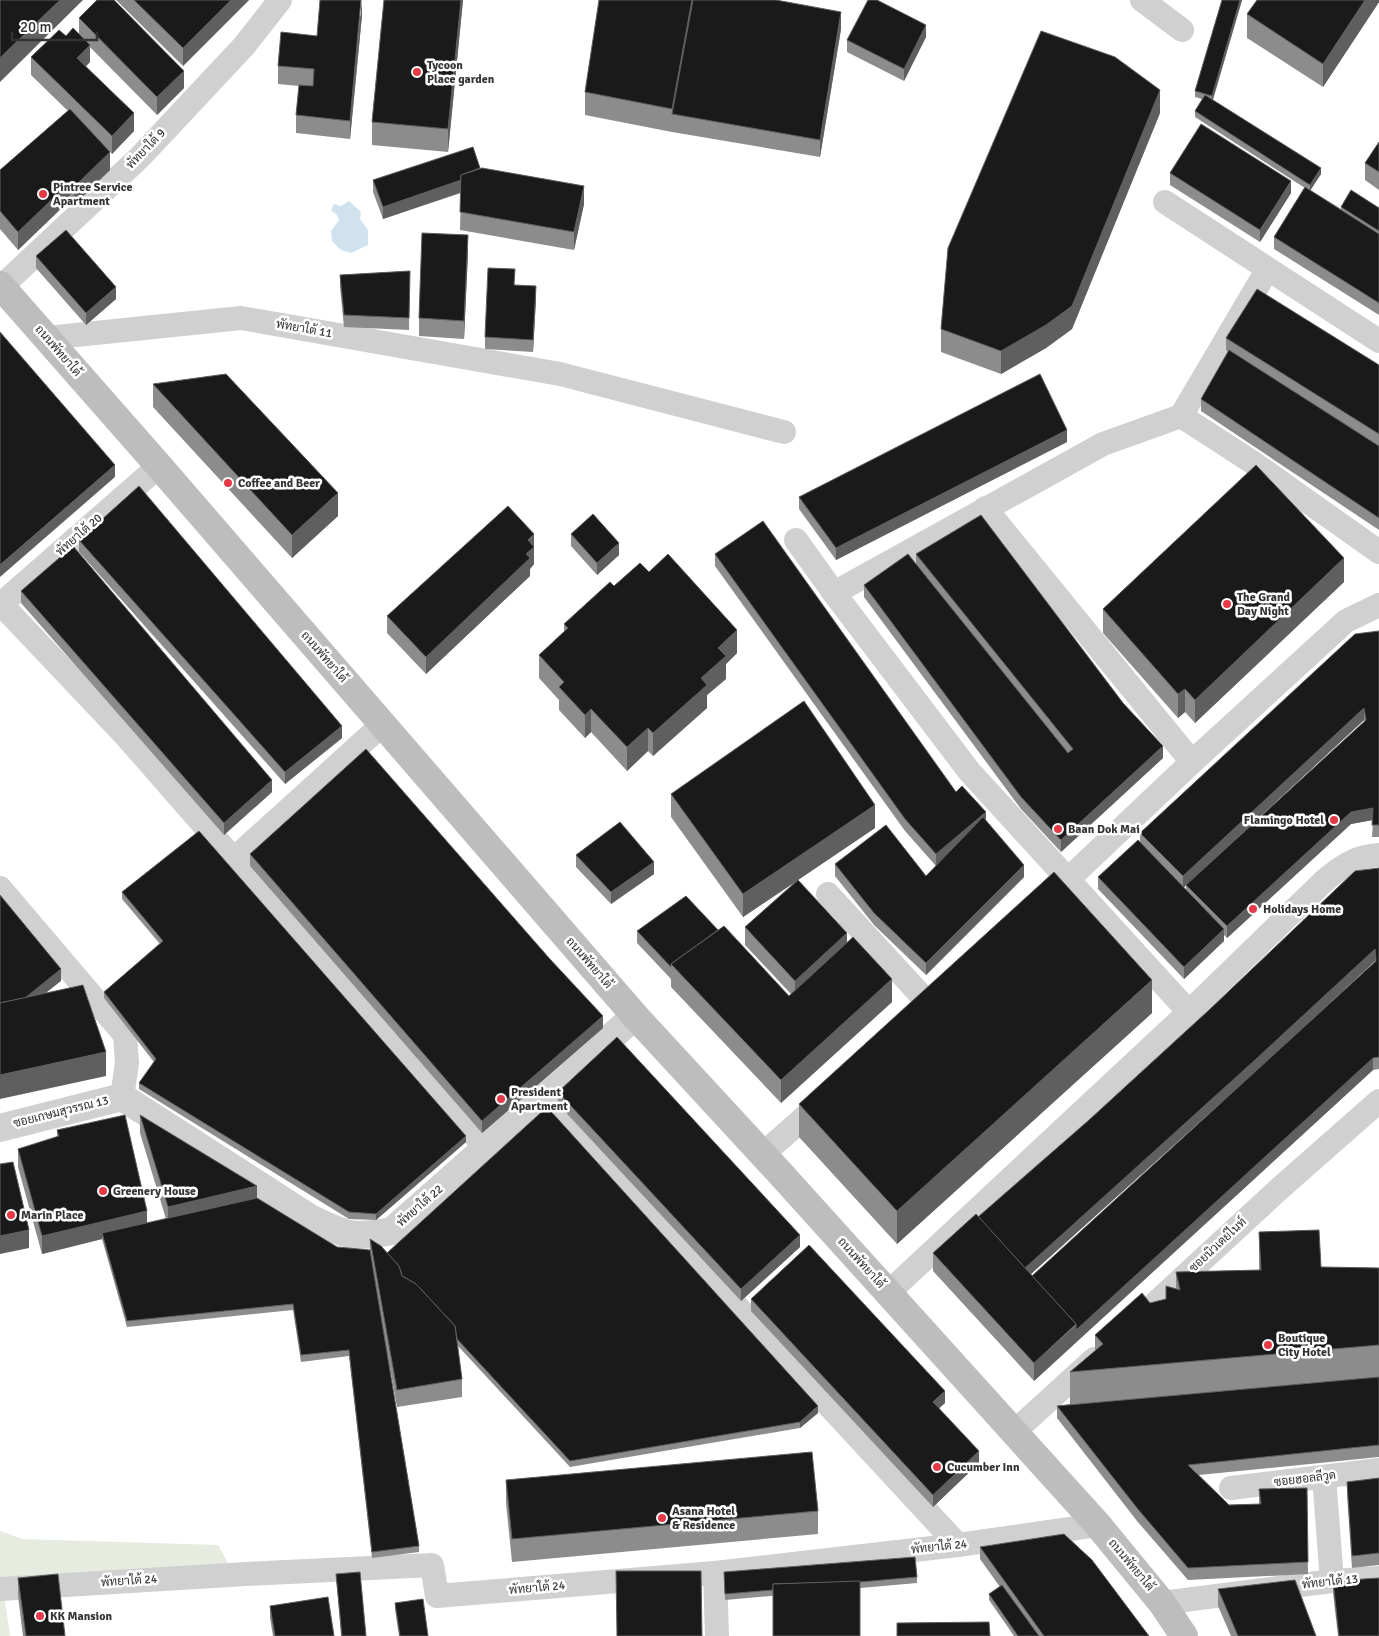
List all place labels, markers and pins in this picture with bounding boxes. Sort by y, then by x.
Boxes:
place label: Tycoon Place garden [427,58,495,87]
marker: Tycoon Place garden [411,66,423,78]
place label: Pintree Service Apartment [53,180,132,209]
marker: Pintree Service Apartment [37,188,49,200]
place label: Coffee and Beer [238,476,320,491]
marker: Coffee and Beer [222,477,234,489]
place label: The Grand Day Night [1237,590,1290,619]
marker: The Grand Day Night [1221,598,1233,610]
place label: Flamingo Hotel [1244,813,1324,828]
marker: Flamingo Hotel [1328,814,1340,826]
place label: Baan Dok Mai [1068,822,1140,837]
marker: Baan Dok Mai [1052,823,1064,835]
place label: Holidays Home [1263,902,1341,917]
marker: Holidays Home [1247,903,1259,915]
place label: President Apartment [511,1085,568,1114]
marker: President Apartment [495,1093,507,1105]
place label: Greenery House [113,1184,196,1199]
marker: Greenery House [97,1185,109,1197]
place label: Marin Place [21,1208,83,1223]
marker: Marin Place [5,1209,17,1221]
place label: Boutique City Hotel [1278,1331,1331,1360]
marker: Boutique City Hotel [1262,1339,1274,1351]
place label: Cucumber Inn [947,1460,1020,1475]
marker: Cucumber Inn [931,1461,943,1473]
place label: Asana Hotel & Residence [672,1504,735,1533]
marker: Asana Hotel & Residence [656,1512,668,1524]
place label: KK Mansion [50,1609,112,1624]
marker: KK Mansion [34,1610,46,1622]

